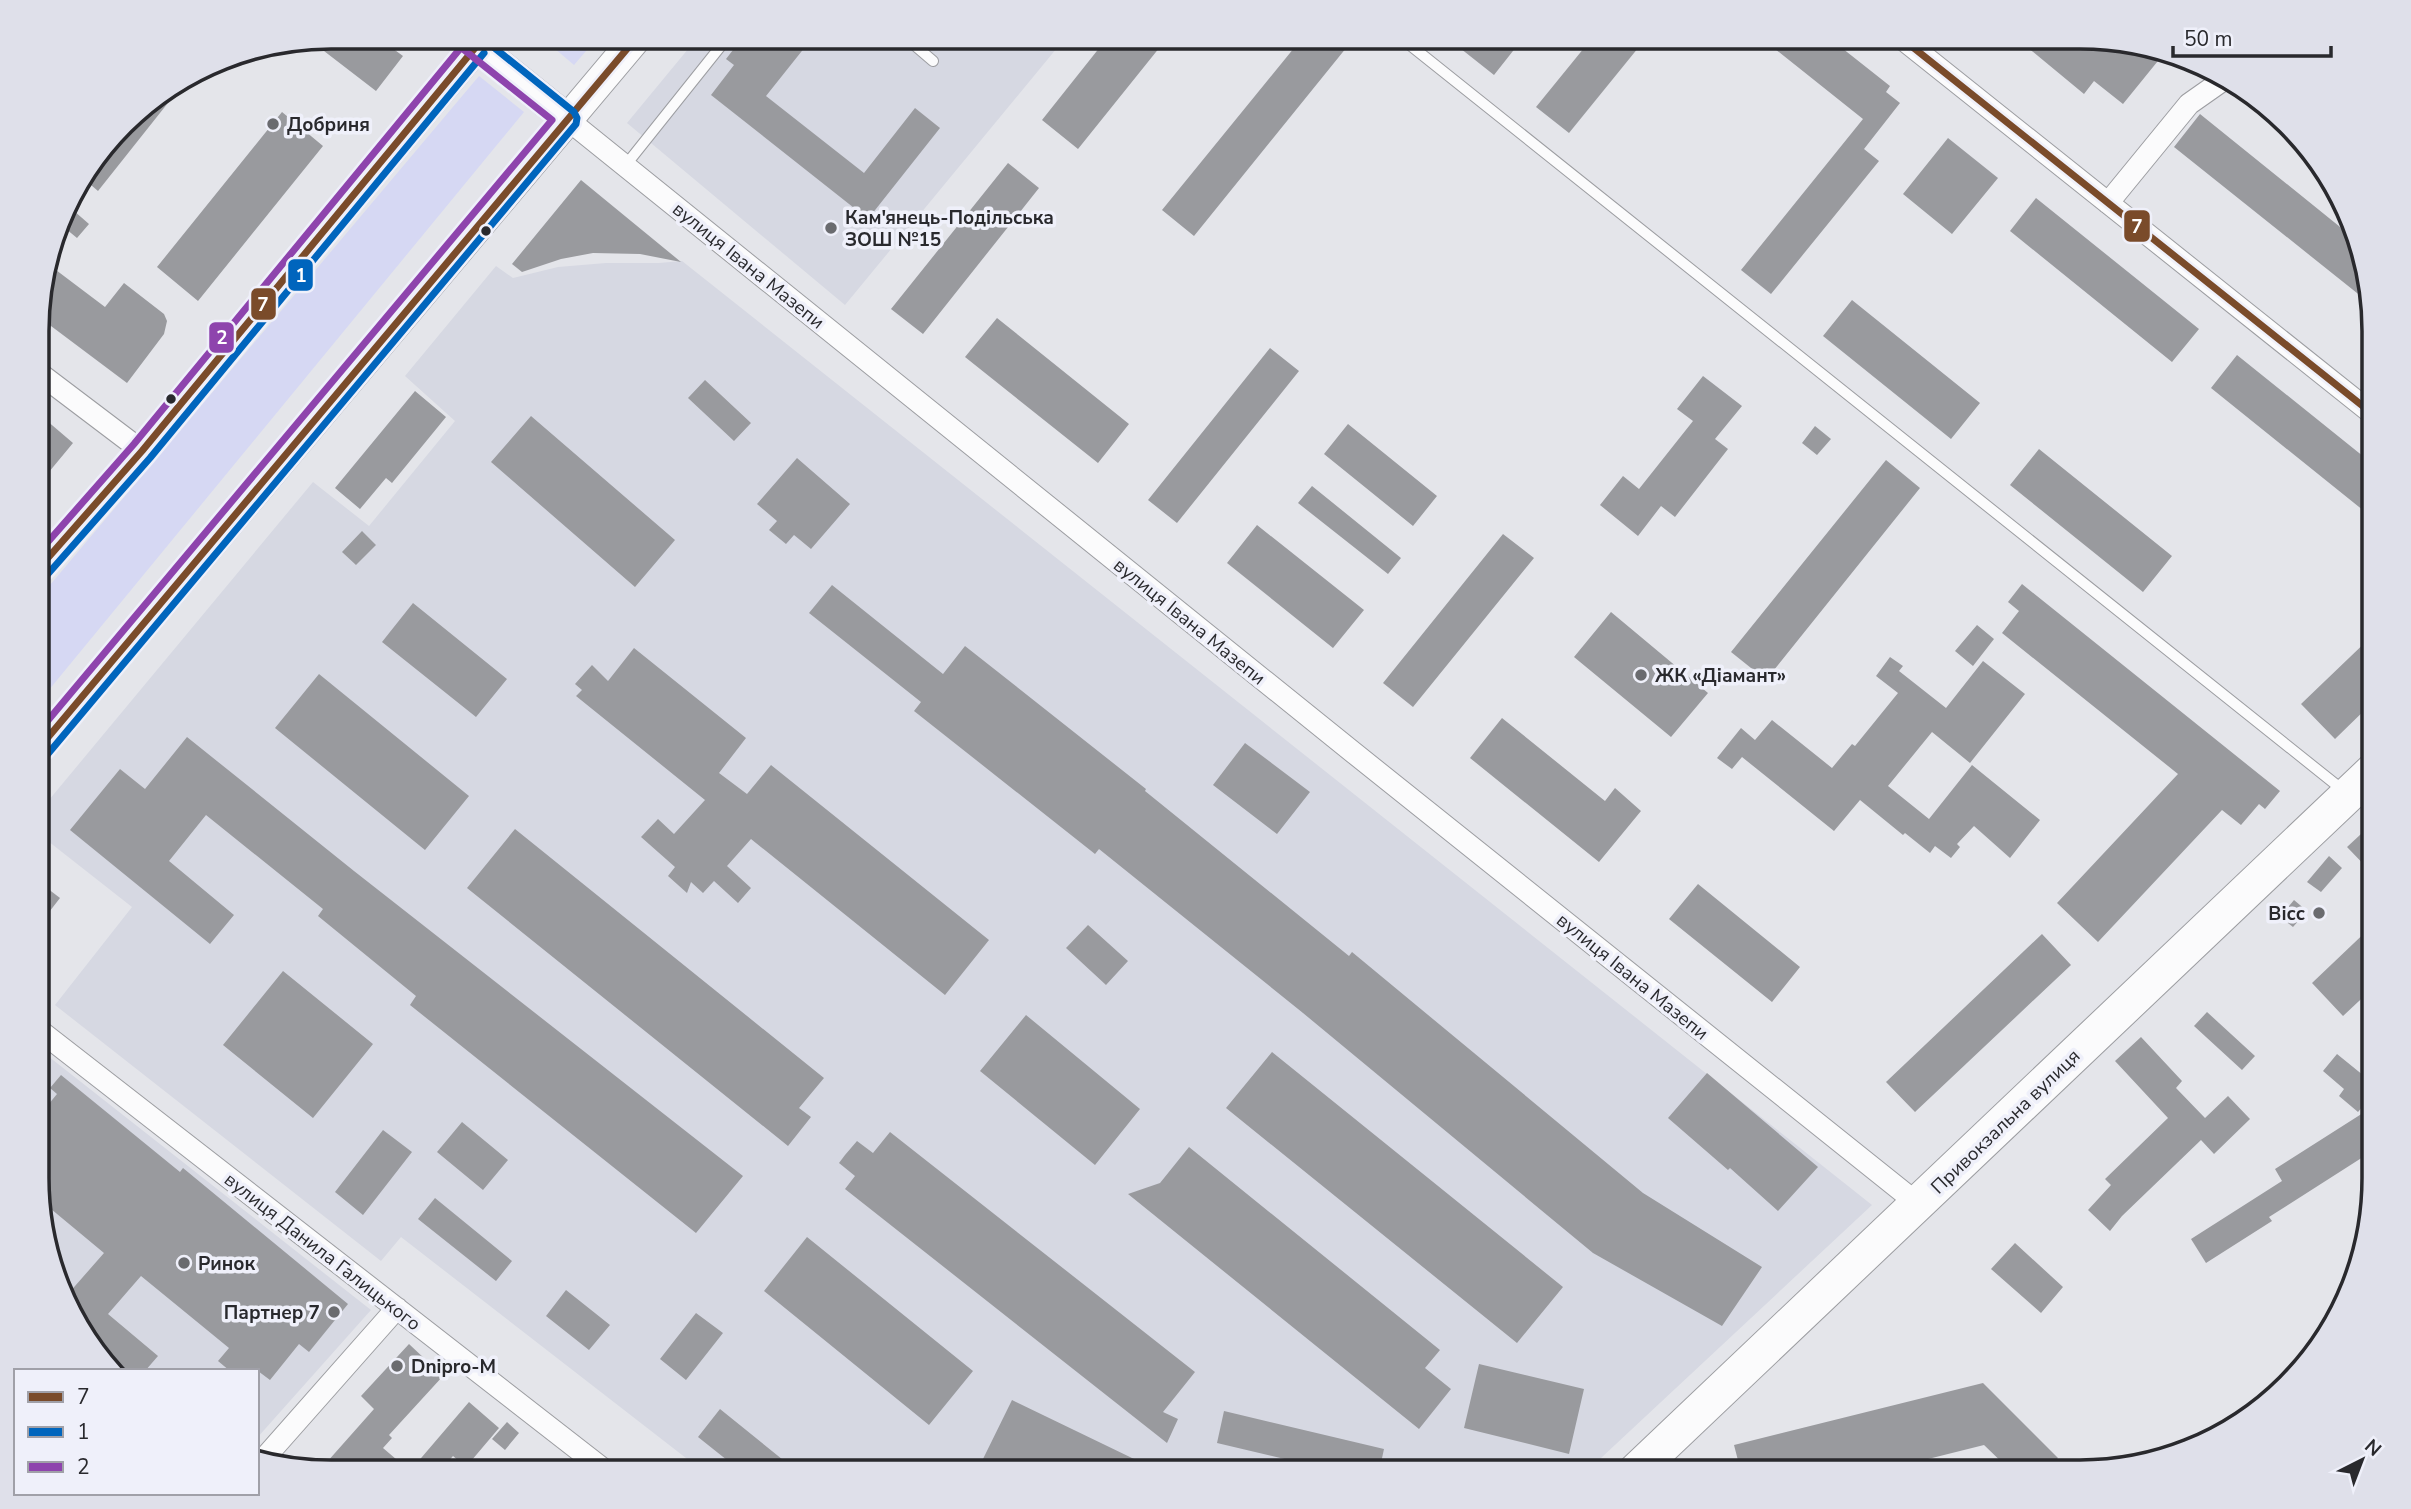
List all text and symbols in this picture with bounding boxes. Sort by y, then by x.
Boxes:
scale bar [2173,14,2330,58]
text: 50 m [2184,25,2233,53]
place label: Добриня [287,112,370,138]
marker: Добриня [265,116,281,132]
street label: вулиця Івана Мазепи [667,196,830,335]
place label: Кам'янець-Подільська ЗОШ №15 [845,205,1054,253]
line badge: 7 [2123,209,2151,243]
text: 7 [2131,214,2143,240]
marker: Кам'янець-Подільська ЗОШ №15 [823,220,839,236]
unlabelled marker [479,224,493,238]
line badge: 1 [287,258,314,292]
text: 1 [295,263,307,289]
line badge: 7 [250,287,277,321]
text: 7 [257,292,269,318]
line badge: 2 [208,321,235,354]
text: 2 [216,325,228,351]
unlabelled marker [164,392,178,406]
street label: вулиця Івана Мазепи [1108,552,1271,691]
place label: ЖК «Діамант» [1655,663,1786,689]
marker: ЖК «Діамант» [1633,667,1649,683]
place label: Вісс [2268,901,2305,927]
marker: Вісс [2311,905,2327,921]
street label: вулиця Івана Мазепи [1551,907,1714,1046]
street label: Привокзальна вулиця [1925,1043,2086,1200]
street label: вулиця Данила Галицького [219,1167,426,1337]
place label: Ринок [198,1251,255,1277]
marker: Ринок [176,1255,192,1271]
place label: Партнер 7 [224,1300,320,1326]
marker: Партнер 7 [326,1304,342,1320]
place label: Dnipro-M [411,1354,496,1380]
marker: Dnipro-M [389,1358,405,1374]
legend [14,1369,259,1495]
text: 7 [77,1383,90,1411]
text: 1 [77,1418,90,1446]
north arrow [2327,1425,2397,1495]
text: N [2359,1434,2387,1463]
text: 2 [77,1453,90,1481]

